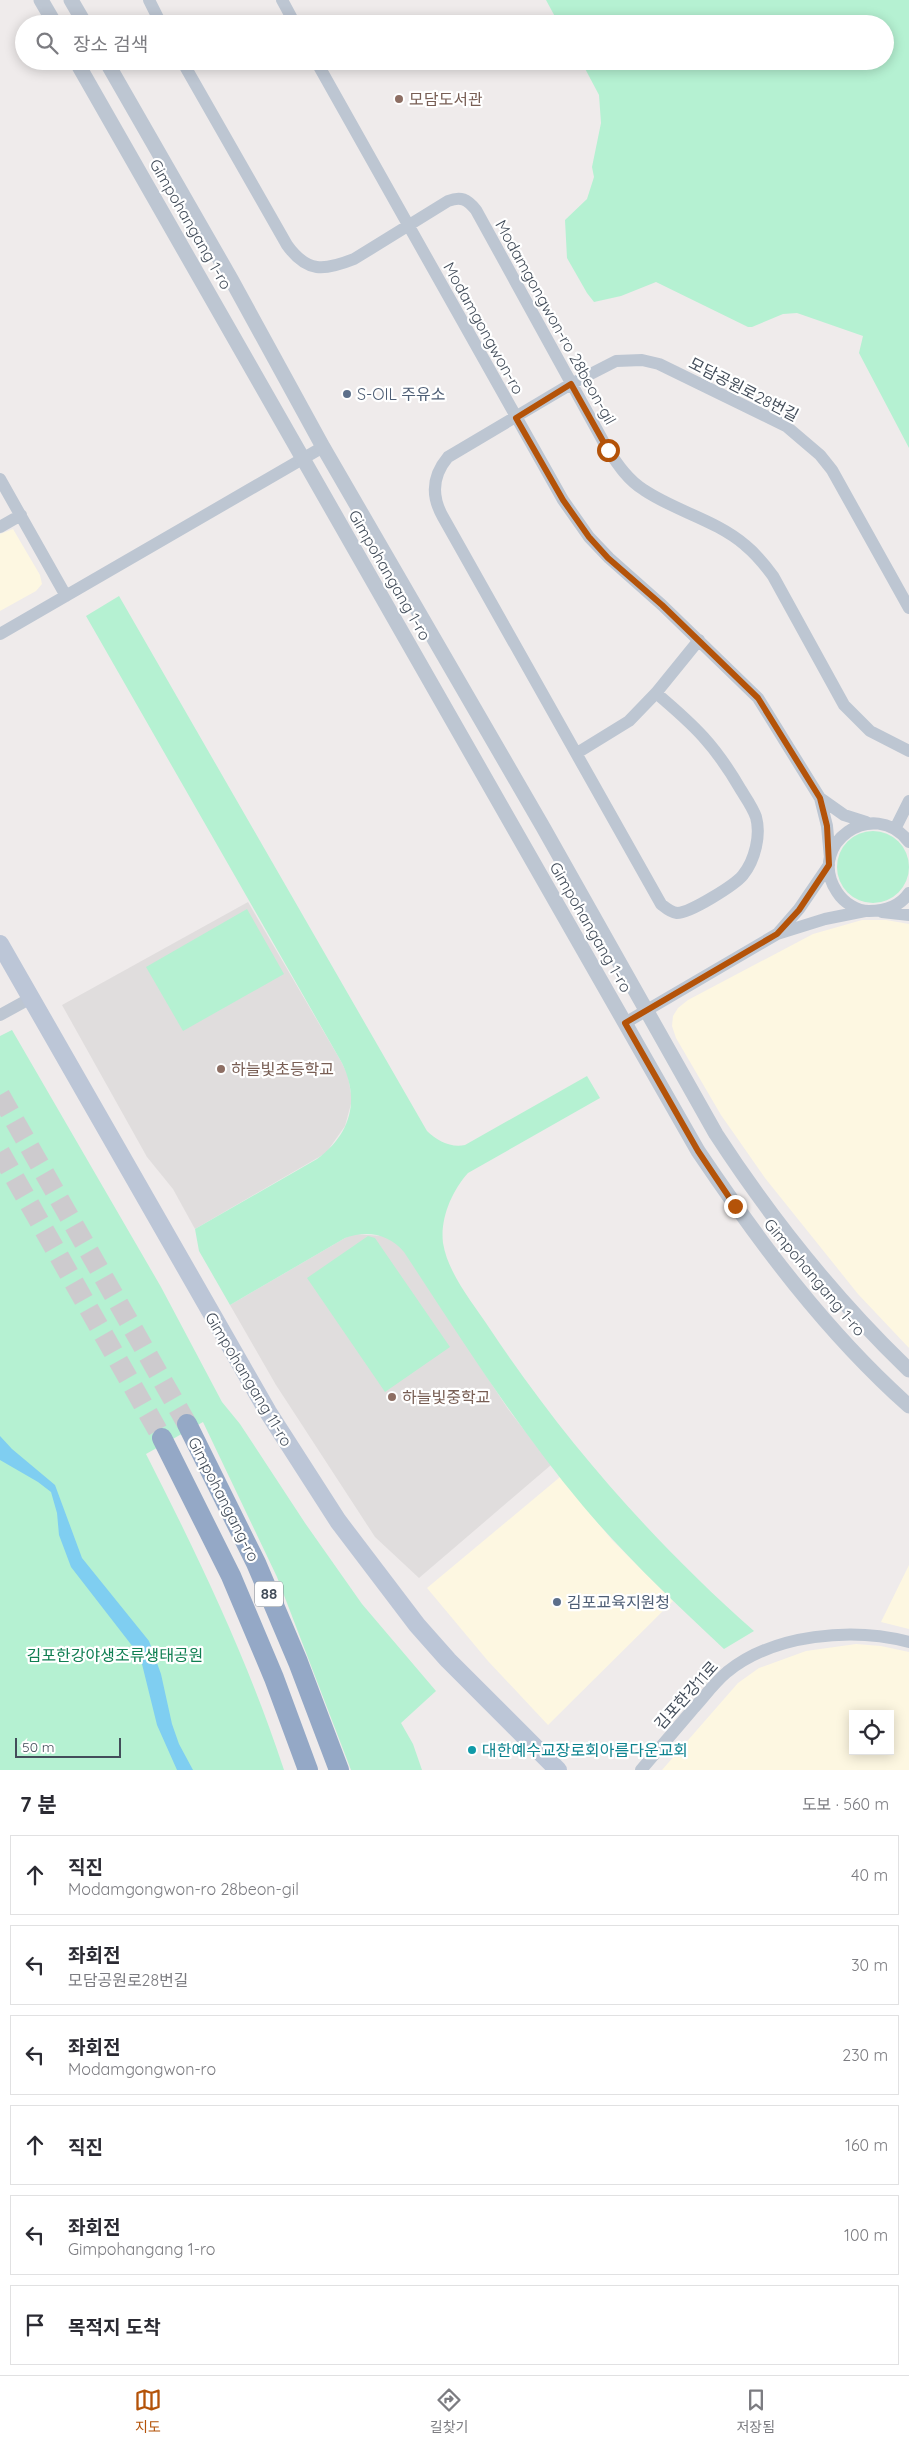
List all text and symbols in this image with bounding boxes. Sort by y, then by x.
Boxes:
search box [15,15,894,70]
icon: search [33,29,61,57]
text: 장소 검색 [73,32,148,56]
place label: 모담도서관 [409,89,483,109]
marker: 모담도서관 [393,93,405,105]
street label: Gimpohangang 1-ro [145,155,237,293]
street label: Modamgongwon-ro 28beon-gil [491,216,621,428]
street label: Modamgongwon-ro [439,258,529,398]
street label: 모담공원로28번길 [686,353,802,425]
place label: S-OIL 주유소 [357,384,446,404]
marker: S-OIL 주유소 [341,388,353,400]
route start [597,439,620,462]
street label: Gimpohangang 1-ro [344,506,436,644]
street label: Gimpohangang 1-ro [545,858,637,996]
place label: 하늘빛초등학교 [231,1059,334,1079]
marker: 하늘빛초등학교 [215,1063,227,1075]
route end [724,1195,747,1218]
street label: Gimpohangang 1-ro [760,1214,870,1340]
street label: Gimpohangang 11-ro [201,1308,297,1450]
place label: 하늘빛중학교 [402,1387,490,1407]
marker: 하늘빛중학교 [386,1391,398,1403]
street label: Gimpohangang-ro [184,1433,264,1565]
road number: 88 [255,1582,283,1606]
place label: 김포교육지원청 [567,1592,670,1612]
marker: 김포교육지원청 [551,1596,563,1608]
park label: 김포한강야생조류생태공원 [27,1645,203,1665]
street label: 김포한강11로 [650,1656,722,1733]
map controls [849,1710,894,1755]
button: locate [849,1710,894,1755]
scale bar [15,1735,121,1758]
text: 50 m [22,1738,55,1756]
place label: 대한예수교장로회아름다운교회 [482,1740,688,1760]
marker: 대한예수교장로회아름다운교회 [466,1744,478,1756]
text: 7 분 [20,1791,57,1817]
text: 도보 · 560 m [802,1794,889,1814]
text: 직진 [68,1855,103,1879]
icon: ahead [21,1861,49,1889]
text: 40 m [851,1865,888,1885]
text: Modamgongwon-ro 28beon-gil [68,1879,299,1899]
text: 좌회전 [68,1943,120,1967]
icon: left [21,1951,49,1979]
text: 30 m [851,1955,888,1975]
text: 모담공원로28번길 [68,1970,189,1990]
text: 좌회전 [68,2035,120,2059]
icon: left [21,2041,49,2069]
text: 230 m [842,2045,888,2065]
text: Modamgongwon-ro [68,2059,216,2079]
icon: ahead [21,2131,49,2159]
text: 직진 [68,2135,103,2159]
text: 160 m [845,2135,888,2155]
text: 좌회전 [68,2215,120,2239]
icon: left [21,2221,49,2249]
text: 100 m [844,2225,888,2245]
text: Gimpohangang 1-ro [68,2239,215,2259]
icon: arrive [21,2311,49,2339]
text: 목적지 도착 [68,2315,161,2339]
tab: 지도 [134,2386,162,2436]
tab: 길찾기 [430,2386,469,2436]
tab: 저장됨 [736,2386,775,2436]

